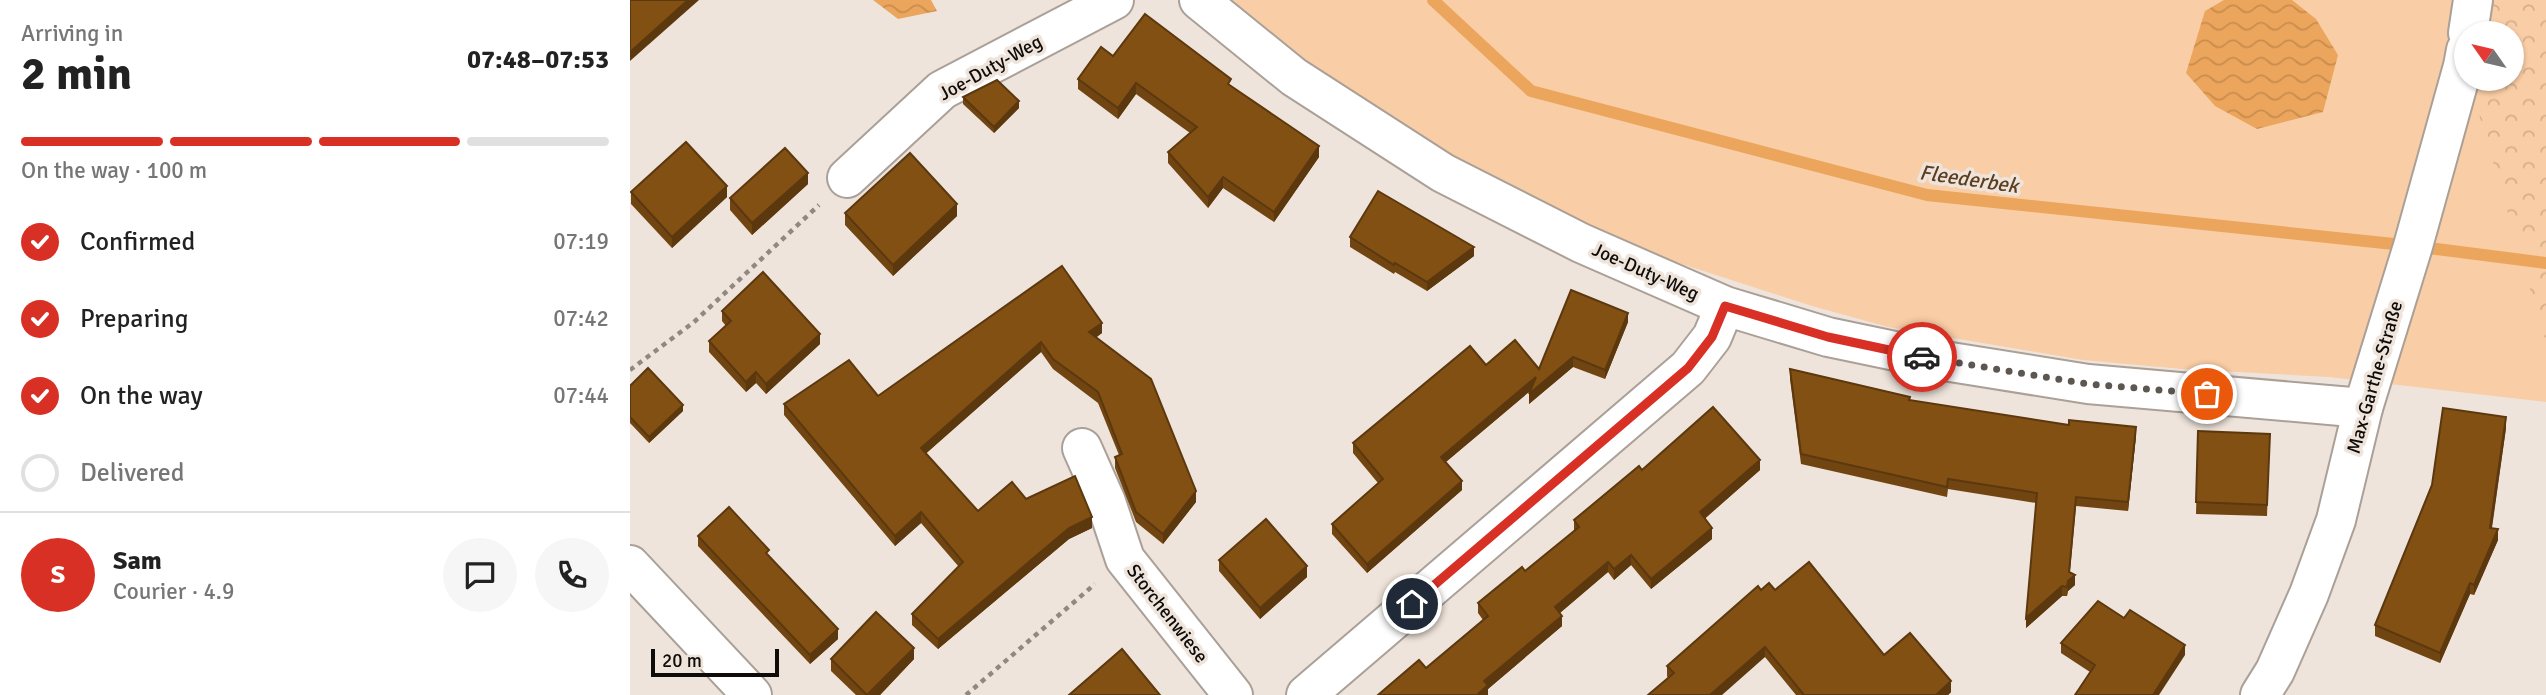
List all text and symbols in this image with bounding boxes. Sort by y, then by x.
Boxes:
text: Arriving in [21,19,123,48]
north arrow [2454,21,2524,91]
map controls [2454,21,2524,91]
street label: Joe-Duty-Weg [935,30,1046,106]
text: 07:48–07:53 [467,44,609,76]
text: 2 min [21,46,132,102]
text: On the way · 100 m [21,156,207,185]
water label: Fleederbek [1918,159,2022,199]
icon: check [21,223,59,261]
text: Confirmed [80,226,195,258]
text: 07:19 [553,227,609,256]
street label: Joe-Duty-Weg [1588,238,1703,306]
street label: Max-Garthe-Straße [2342,298,2408,456]
icon: check [21,300,59,338]
text: Preparing [80,303,188,335]
text: 07:42 [553,304,609,333]
courier [1887,322,1957,392]
icon: car [1903,338,1941,376]
pin [2177,364,2237,424]
icon: bag [2188,375,2226,413]
icon: check [21,377,59,415]
text: On the way [80,380,203,412]
text: 07:44 [553,381,609,410]
text: Delivered [80,457,185,489]
button: chat [443,538,517,612]
button: phone [535,538,609,612]
text: Sam [113,545,162,577]
text: S [51,559,65,591]
street label: Storchenwiese [1121,559,1213,668]
pin [1382,574,1442,634]
text: Courier · 4.9 [113,577,234,606]
icon: home [1393,585,1431,623]
scale bar [651,646,779,678]
text: 20 m [662,649,702,673]

